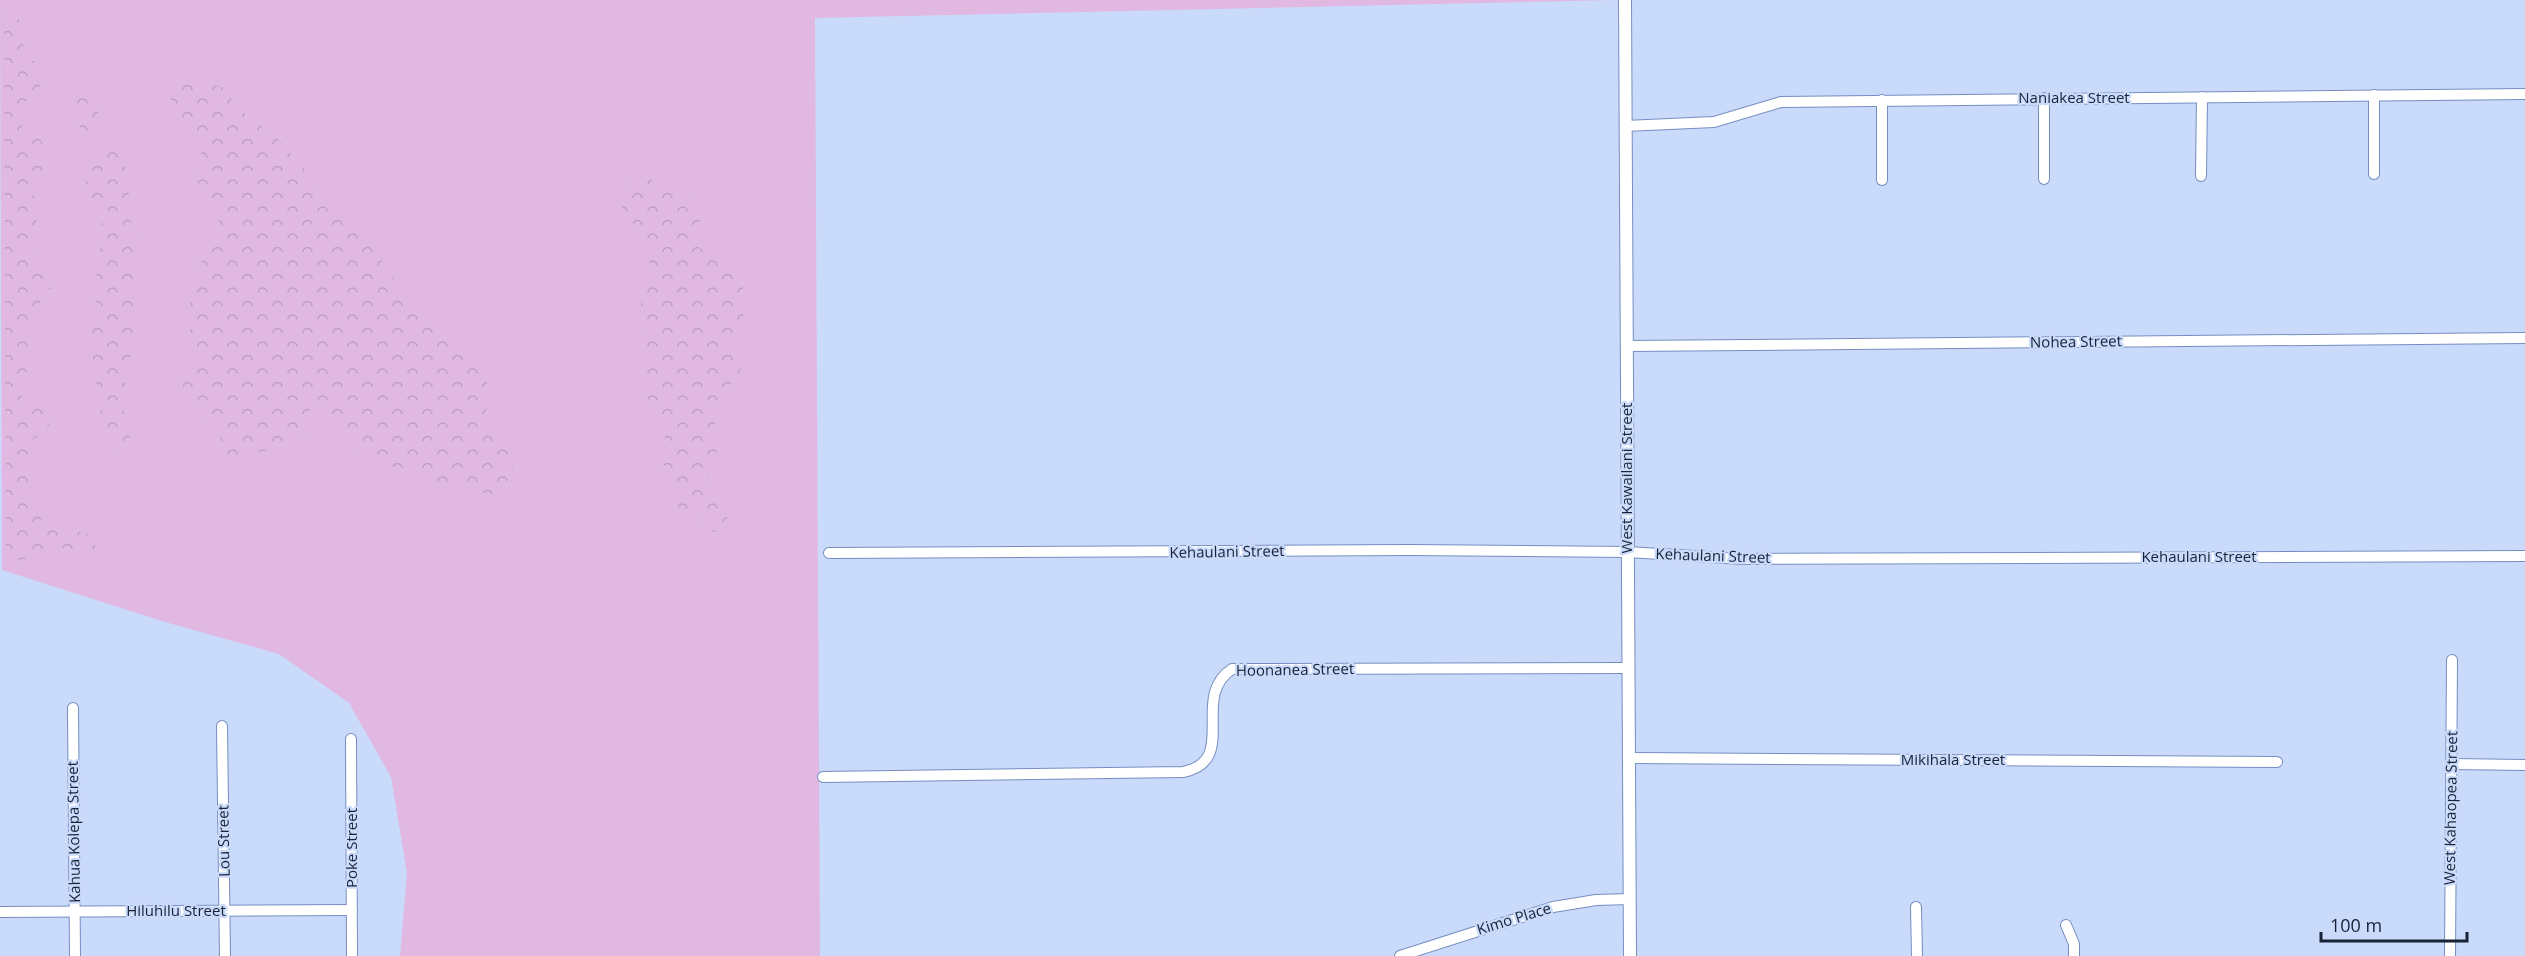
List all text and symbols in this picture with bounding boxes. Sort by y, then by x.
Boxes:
street label: Naniakea Street [2018,87,2130,107]
street label: Nohea Street [2030,330,2122,352]
street label: West Kawailani Street [1616,403,1636,553]
street label: Kehaulani Street [1169,540,1285,562]
street label: Kehaulani Street [1655,543,1771,567]
street label: Kehaulani Street [2141,546,2257,566]
street label: Hoonanea Street [1236,658,1354,680]
street label: West Kahaopea Street [2439,731,2461,885]
street label: Mikihala Street [1901,749,2005,769]
street label: Kahua Kolepa Street [62,761,84,903]
street label: Lou Street [212,805,234,877]
street label: Poke Street [341,808,361,888]
street label: Kimo Place [1474,897,1553,939]
street label: Hiluhilu Street [126,900,226,920]
scale bar [2321,905,2466,943]
text: 100 m [2330,913,2382,937]

